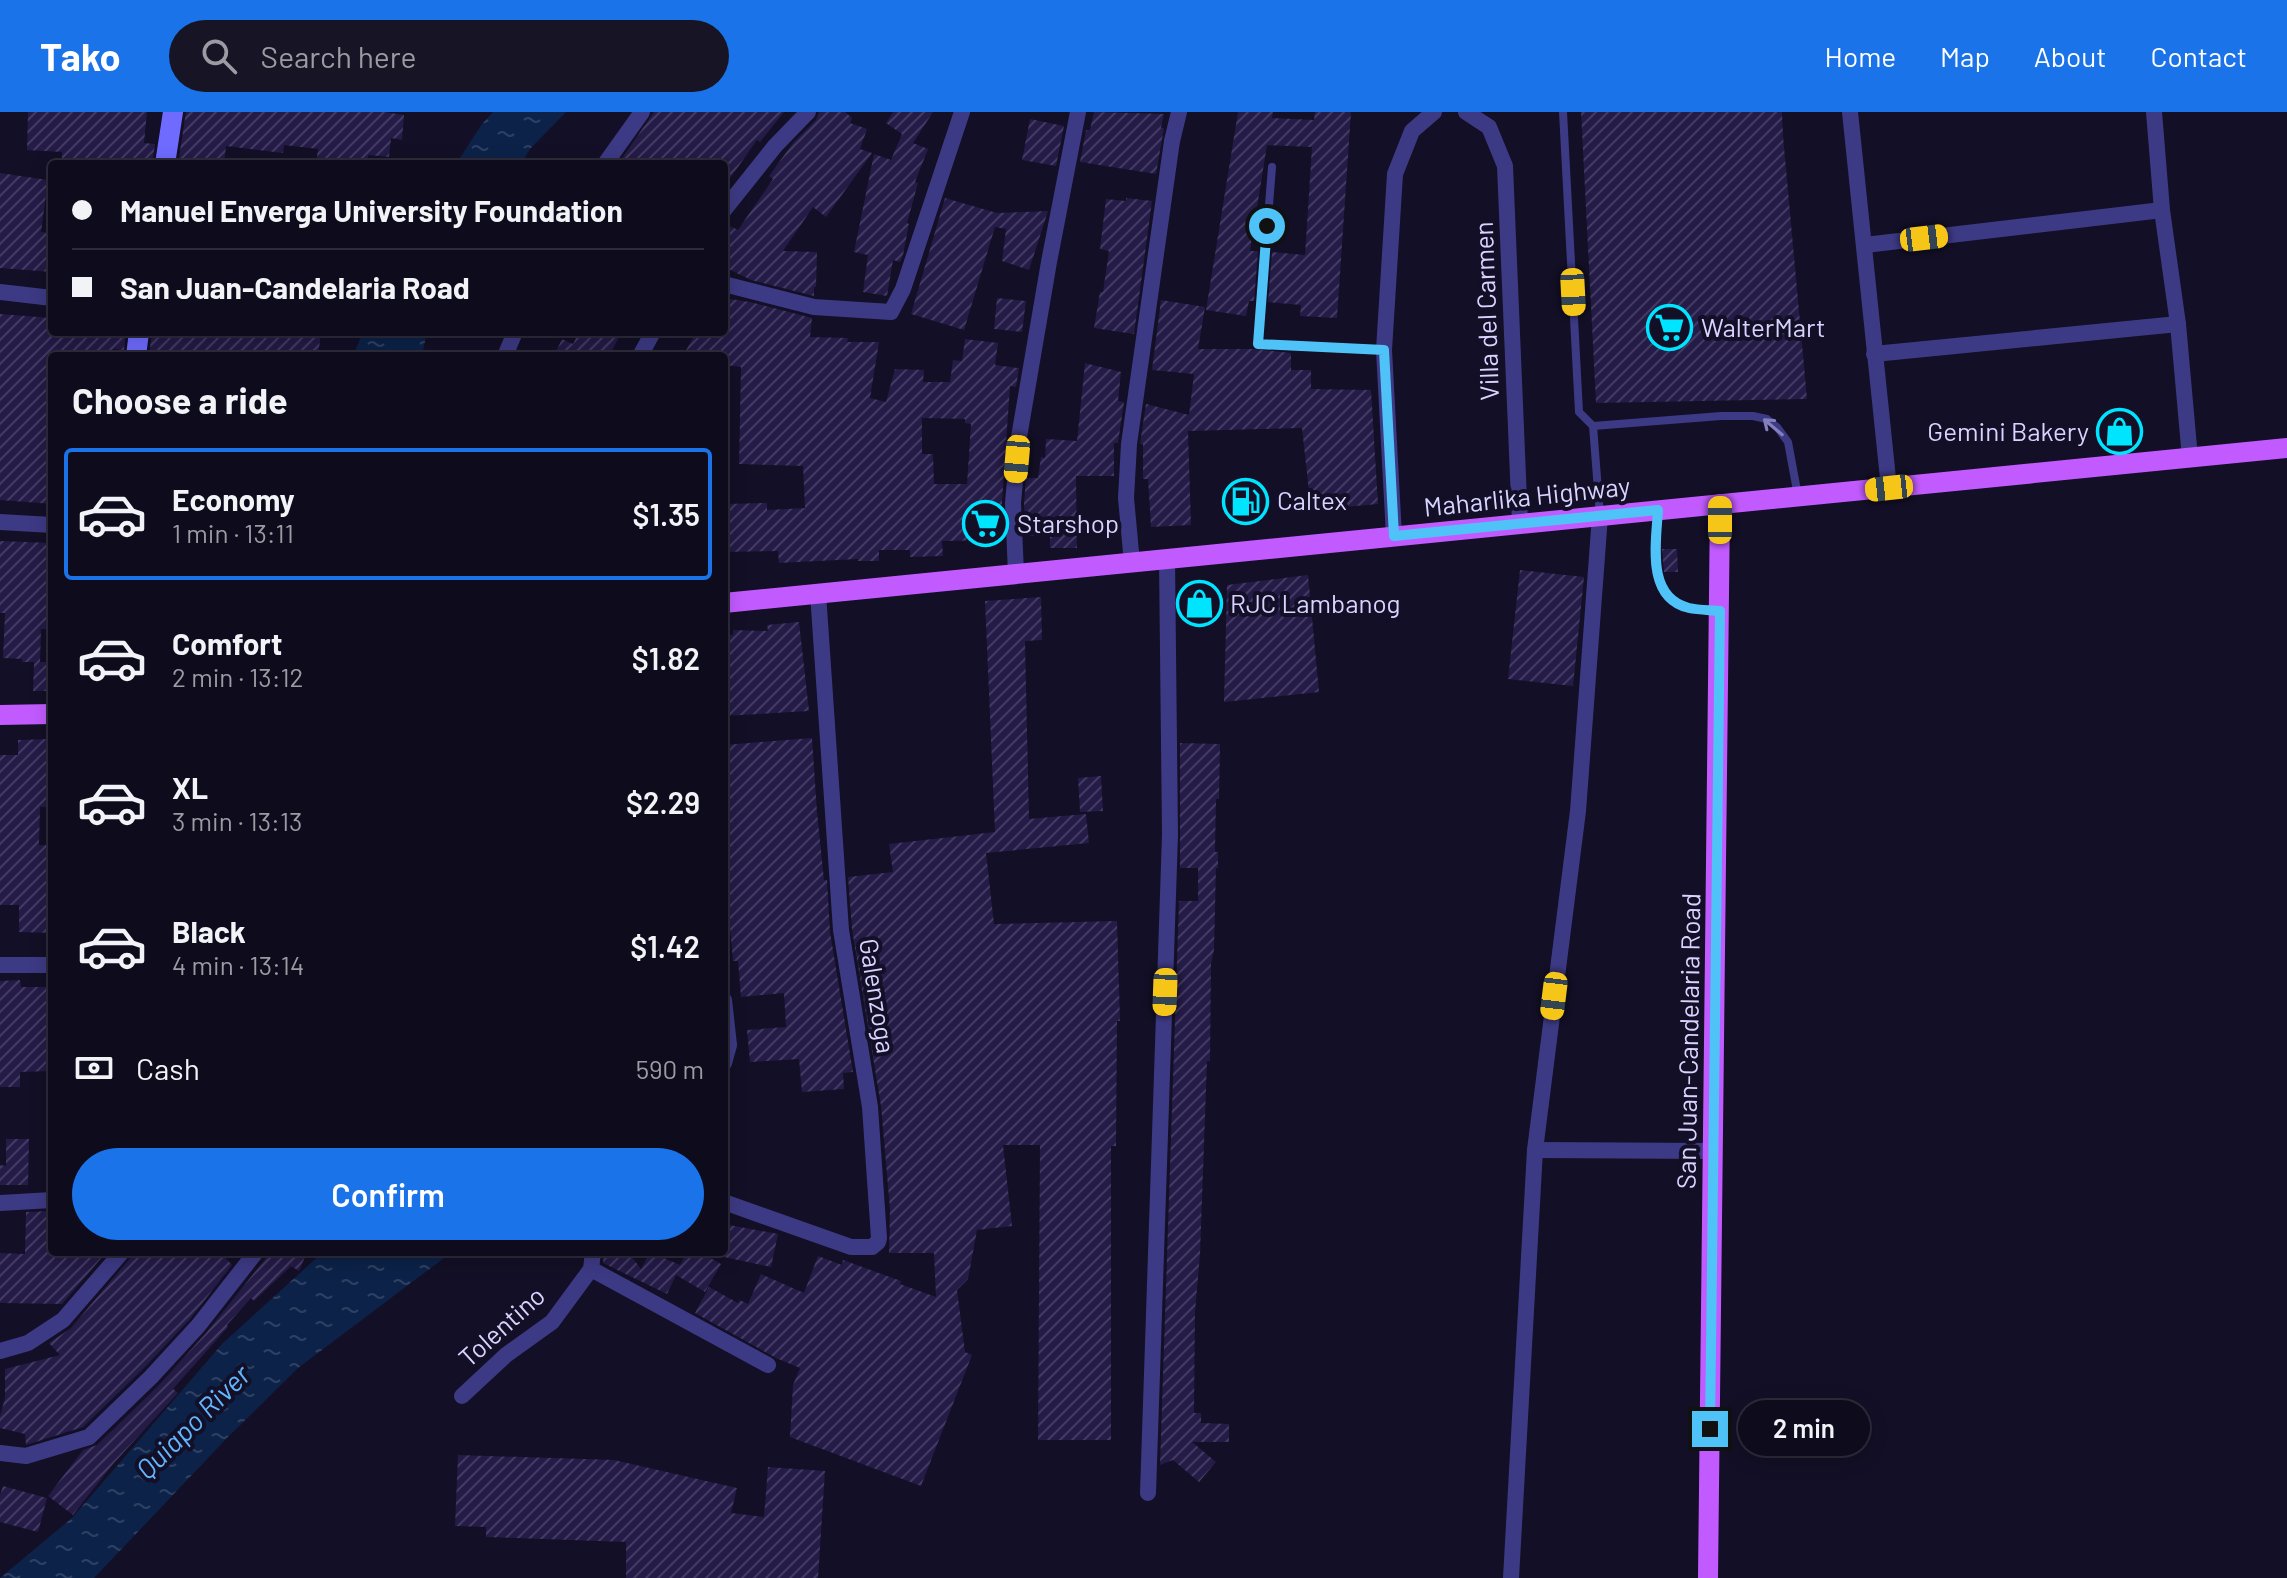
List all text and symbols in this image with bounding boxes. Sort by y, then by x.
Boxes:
search box [169,20,729,92]
text: Tako [40,33,121,79]
icon: search [197,34,241,78]
text: Search here [261,38,417,74]
text: Home [1825,39,1896,73]
text: Map [1940,39,1990,73]
text: About [2034,39,2106,73]
text: Contact [2150,39,2247,73]
text: Manuel Enverga University Foundation [120,192,623,228]
route start [1249,208,1285,244]
street label: Villa del Carmen [1467,221,1504,401]
car [1899,223,1949,253]
car [1560,267,1586,317]
text: San Juan-Candelaria Road [120,269,470,305]
supermarket icon: WalterMart [1646,304,1694,352]
place label: WalterMart [1701,311,1825,342]
text: Choose a ride [72,378,288,421]
shop icon: Gemini Bakery [2096,408,2144,456]
place label: Gemini Bakery [1927,415,2089,446]
one-way arrow [1762,418,1783,436]
car [1003,434,1031,484]
street label: Maharlika Highway [1422,469,1632,522]
car [1864,474,1914,502]
fuel station icon: Caltex [1222,477,1270,525]
icon: car [76,478,148,550]
text: Economy [172,481,295,517]
place label: Caltex [1277,484,1347,515]
text: $1.35 [632,496,700,532]
car [1708,496,1732,544]
supermarket icon: Starshop [962,500,1010,548]
place label: Starshop [1017,507,1119,538]
text: 1 min · 13:11 [172,517,294,548]
shop icon: RJC Lambanog [1175,580,1223,628]
place label: RJC Lambanog [1230,587,1400,618]
icon: car [76,622,148,694]
text: Comfort [172,625,282,661]
text: $1.82 [632,640,700,676]
text: 2 min · 13:12 [172,661,303,692]
icon: car [76,766,148,838]
text: XL [172,769,208,805]
text: $2.29 [626,784,700,820]
text: 3 min · 13:13 [172,805,302,836]
street label: San Juan-Candelaria Road [1669,893,1706,1189]
icon: car [76,910,148,982]
text: Black [172,913,246,949]
text: $1.42 [630,928,700,964]
street label: Galenzoga [854,936,903,1055]
text: 4 min · 13:14 [172,949,304,980]
car [1152,968,1178,1016]
car [1539,971,1569,1021]
icon: cash [72,1046,116,1090]
text: Cash [136,1050,200,1086]
text: 590 m [636,1053,704,1084]
button: Confirm [72,1148,704,1240]
street label: Tolentino [452,1279,550,1373]
water label: Quiapo River [128,1356,257,1485]
callout: 2 min [1738,1401,1870,1457]
route end [1692,1411,1728,1447]
text: 2 min [1773,1412,1835,1443]

